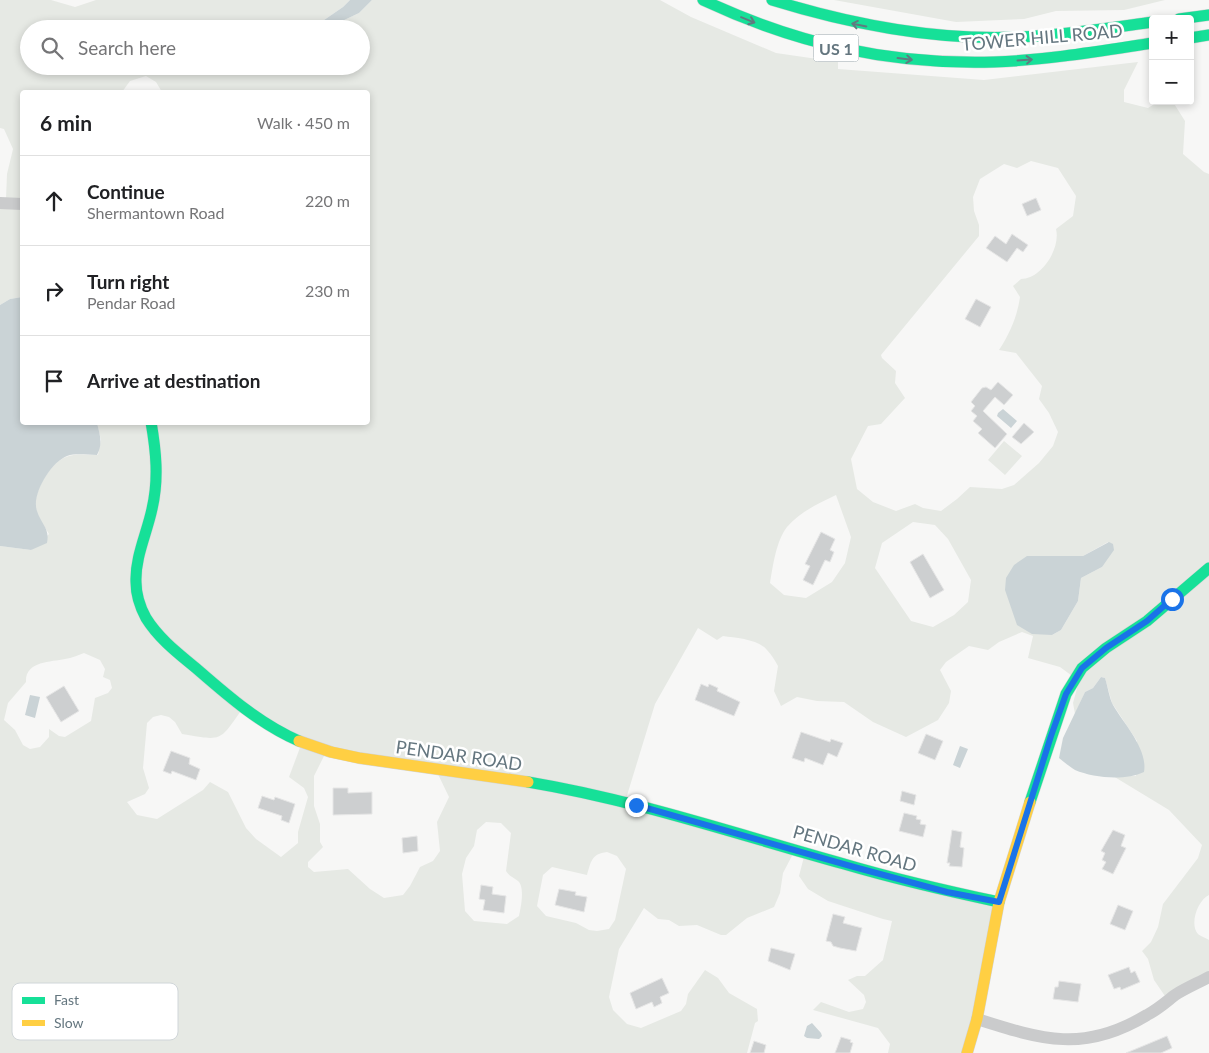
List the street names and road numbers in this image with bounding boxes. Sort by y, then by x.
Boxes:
street label: TOWER HILL ROAD [961,19,1123,55]
road number: US 1 [814,34,858,62]
street label: PENDAR ROAD [394,735,524,775]
street label: PENDAR ROAD [791,820,919,876]

